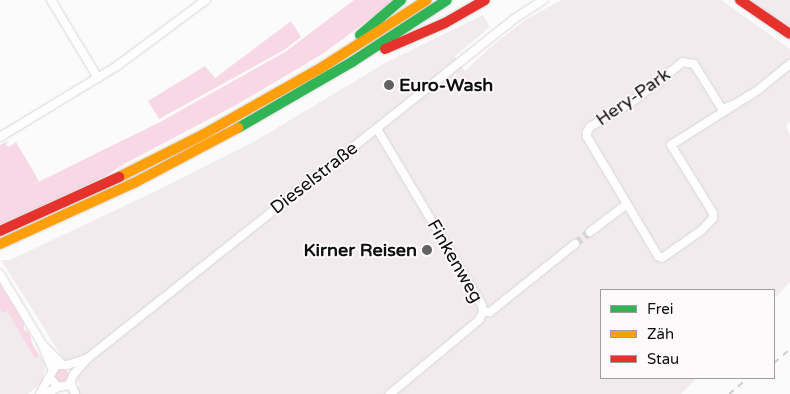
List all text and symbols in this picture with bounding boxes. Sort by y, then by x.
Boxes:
street label: Hery-Park [592,64,674,130]
place label: Euro-Wash [399,74,493,96]
marker: Euro-Wash [383,79,395,91]
street label: Dieselstraße [266,137,362,219]
street label: Finkenweg [423,216,487,306]
place label: Kirner Reisen [304,239,417,261]
marker: Kirner Reisen [421,244,433,256]
legend [600,289,775,379]
text: Frei [647,300,673,318]
text: Zäh [647,325,674,343]
text: Stau [647,350,679,368]

